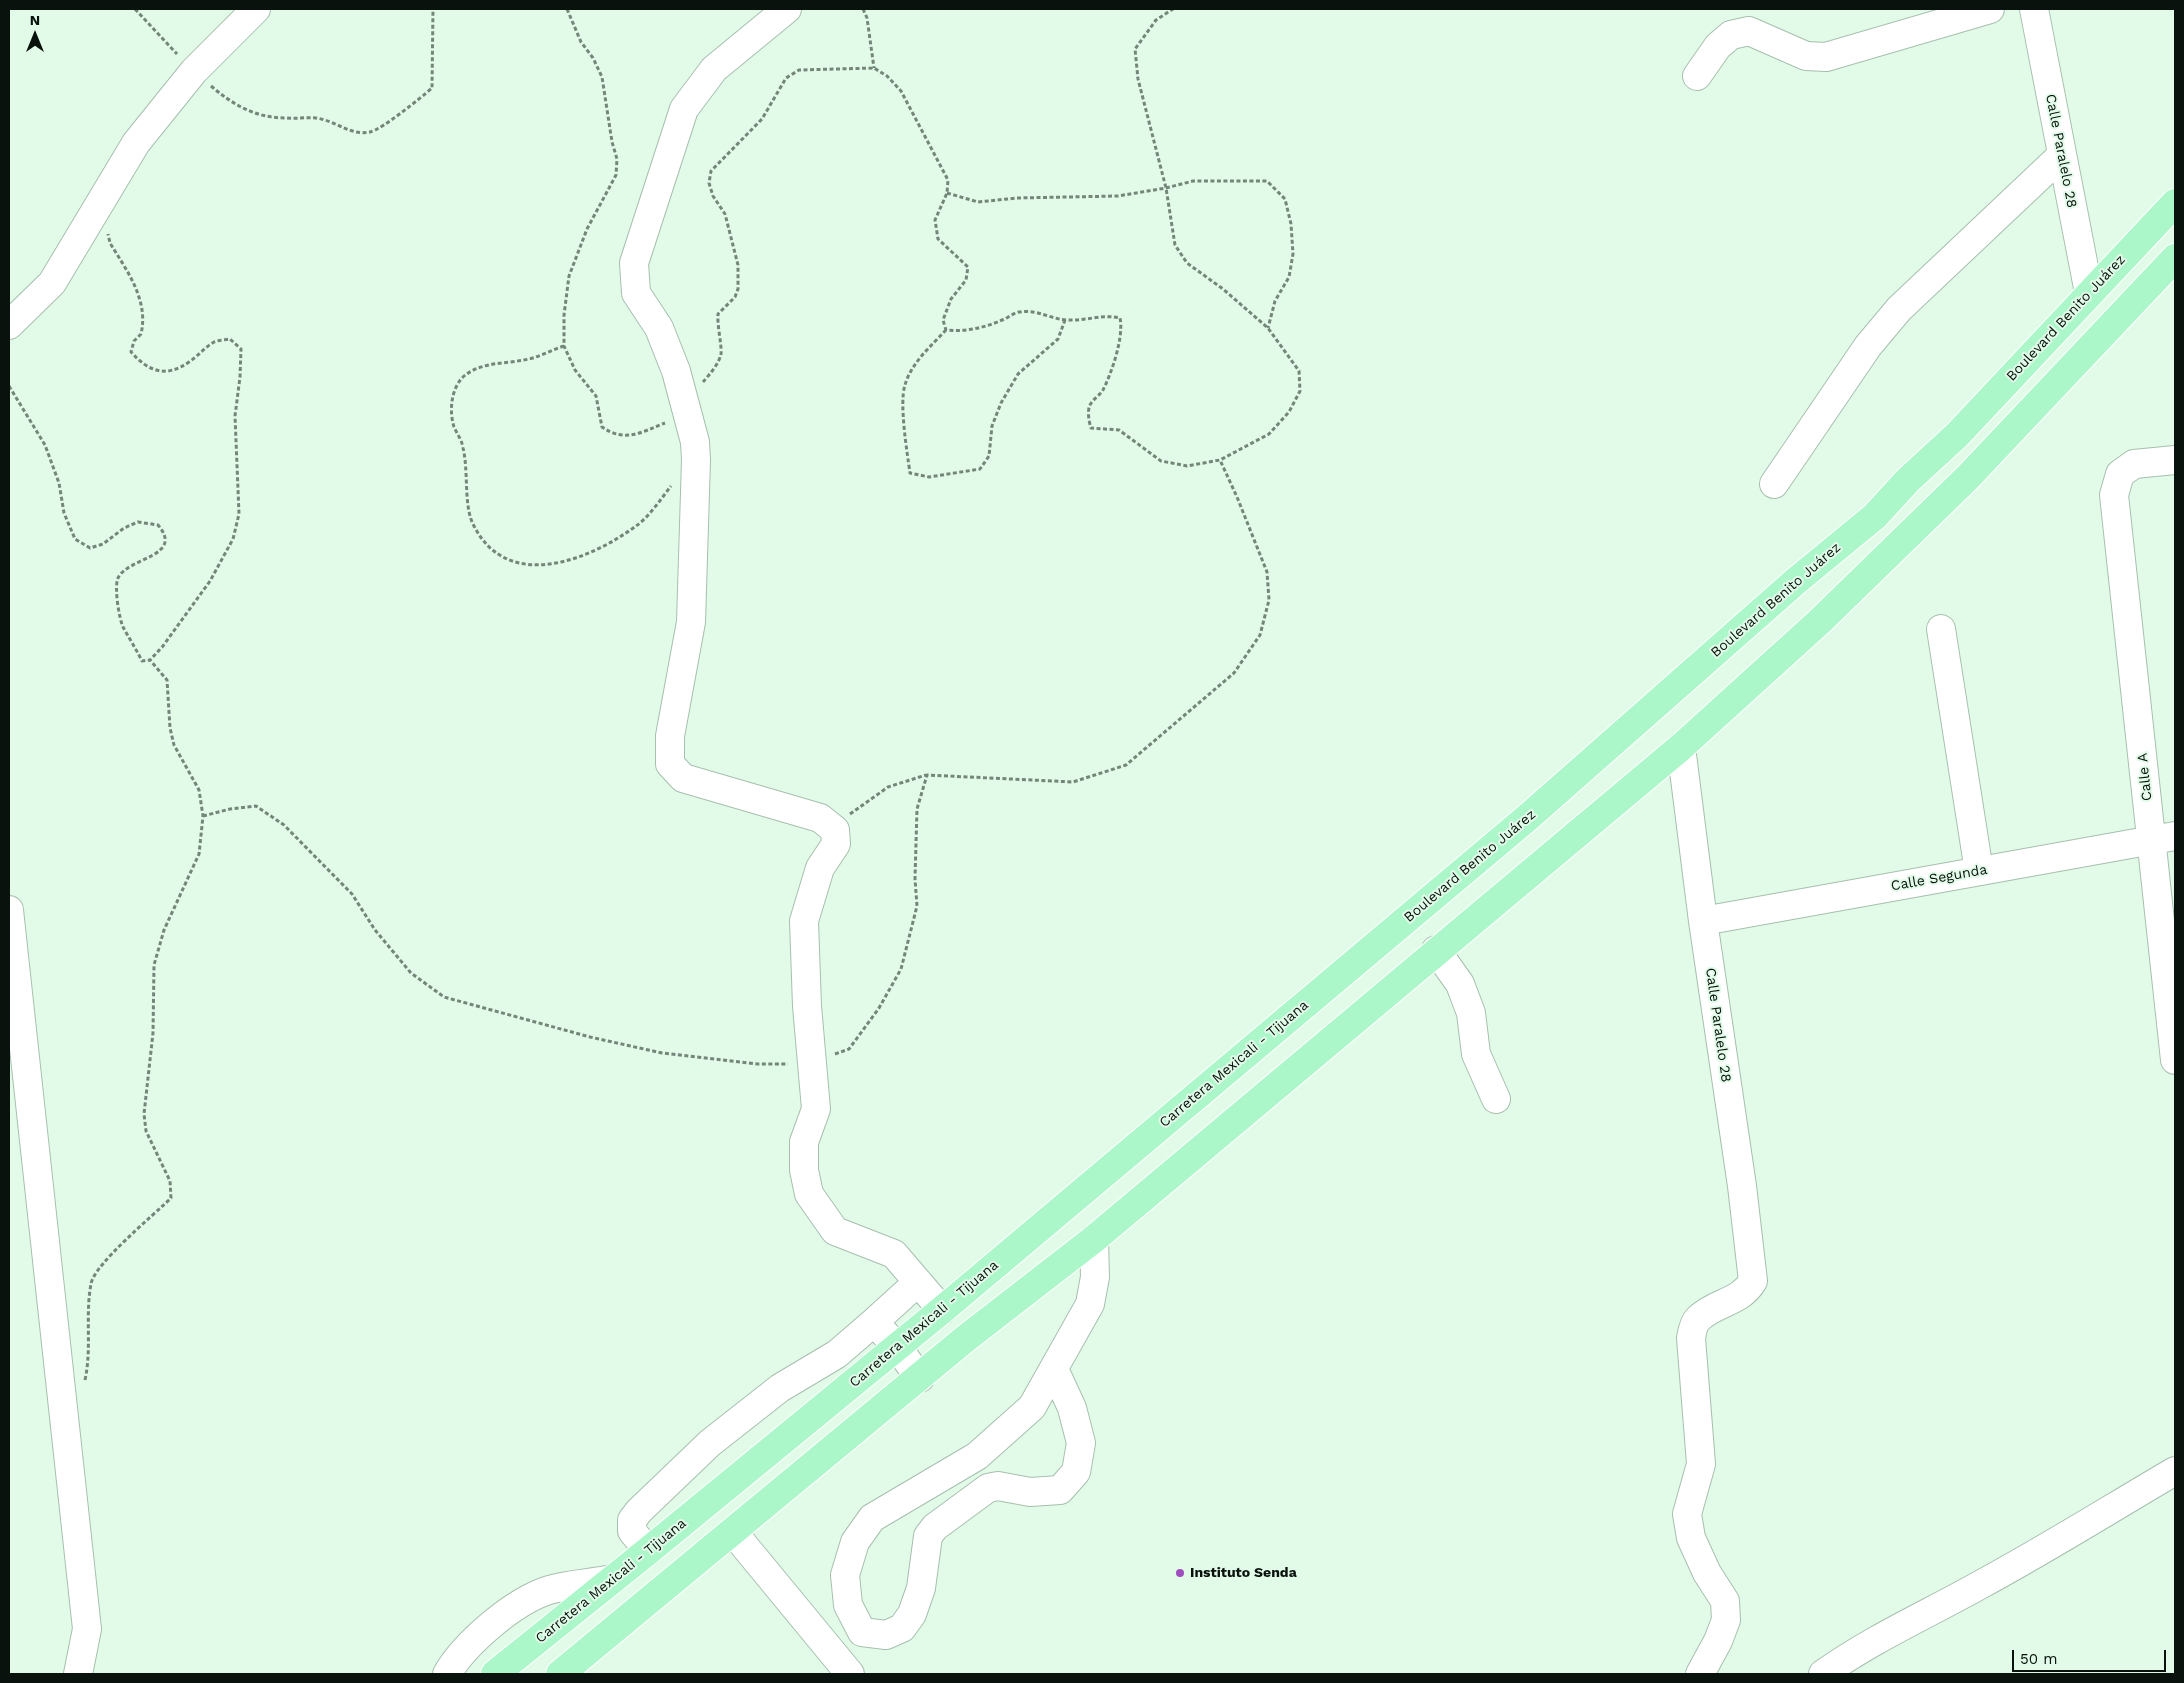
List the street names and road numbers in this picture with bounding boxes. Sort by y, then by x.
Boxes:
street label: Calle Paralelo 28 [2042,93,2080,209]
street label: Boulevard Benito Juárez [2003,251,2129,385]
street label: Boulevard Benito Juárez [1708,539,1844,661]
street label: Calle A [2134,752,2156,802]
street label: Boulevard Benito Juárez [1401,806,1539,926]
street label: Calle Segunda [1890,861,1988,895]
street label: Calle Paralelo 28 [1702,967,1734,1083]
street label: Carretera Mexicali - Tijuana [1156,997,1312,1131]
street label: Carretera Mexicali - Tijuana [846,1257,1002,1391]
street label: Carretera Mexicali - Tijuana [532,1515,690,1647]

